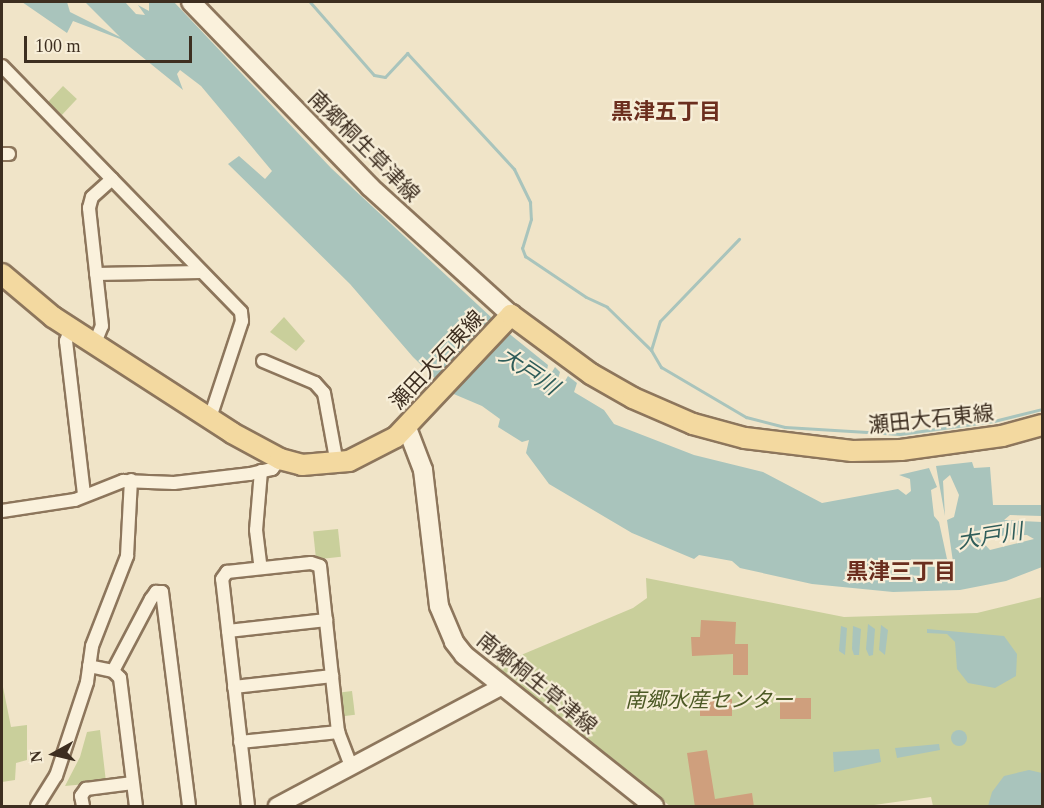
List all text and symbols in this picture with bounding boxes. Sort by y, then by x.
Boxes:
scale bar [27,24,195,62]
text: 100 m [35,36,81,56]
street label: 南郷桐生草津線 [303,85,425,207]
district label: 黒津五丁目 [611,99,721,125]
street label: 瀬田大石東線 [385,305,489,415]
water label: 大戸川 [494,342,564,400]
street label: 瀬田大石東線 [867,400,995,438]
water label: 大戸川 [955,518,1025,554]
district label: 黒津三丁目 [846,559,956,585]
street label: 南郷桐生草津線 [472,627,602,739]
park label: 南郷水産センター [625,687,793,713]
north arrow [24,724,84,784]
text: N [26,750,45,763]

